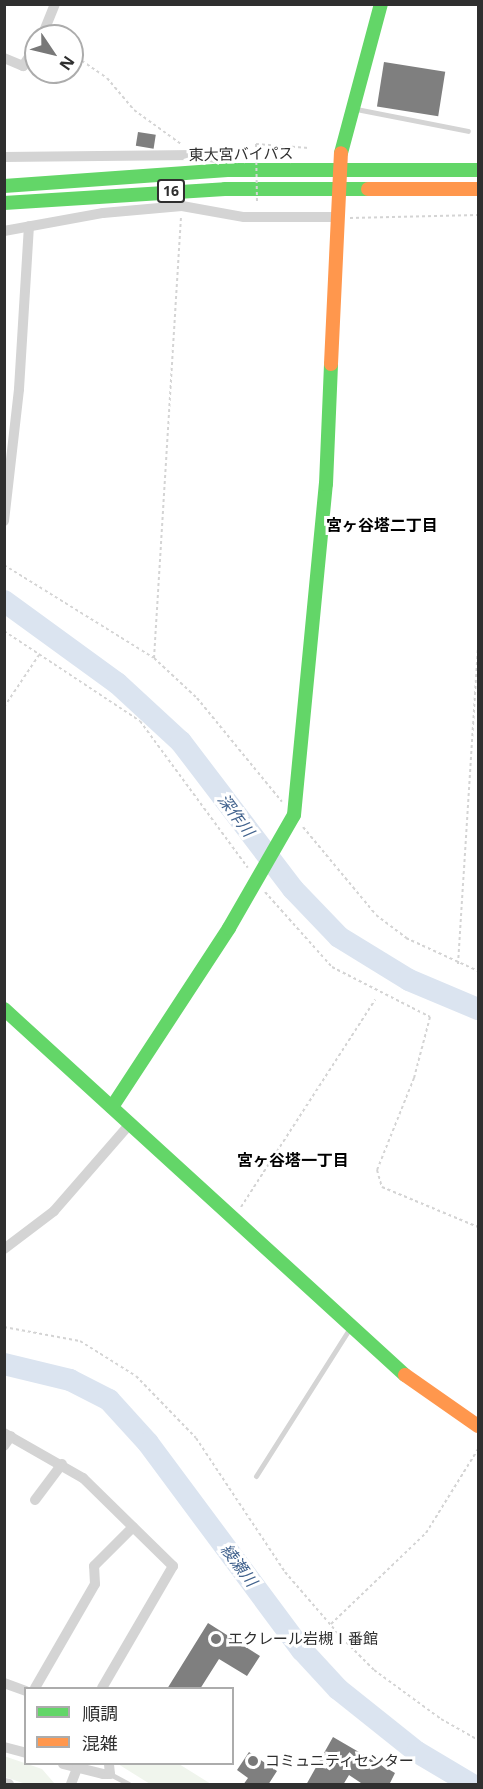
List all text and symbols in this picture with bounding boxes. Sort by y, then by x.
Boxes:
north arrow [24,24,84,84]
text: N [54,52,80,75]
street label: 東大宮バイパス [188,144,294,164]
road number: 16 [156,180,186,202]
district label: 宮ヶ谷塔二丁目 [326,515,438,535]
water label: 深作川 [214,790,258,840]
district label: 宮ヶ谷塔一丁目 [237,1150,349,1170]
water label: 綾瀬川 [217,1540,261,1590]
place label: エクレール岩槻Ⅰ番館 [228,1630,378,1648]
marker: エクレール岩槻Ⅰ番館 [209,1632,223,1646]
legend [24,1687,234,1765]
text: 順調 [82,1701,118,1725]
text: 混雑 [82,1731,118,1755]
place label: コミュニティセンター [265,1752,415,1770]
marker: コミュニティセンター [246,1754,260,1768]

